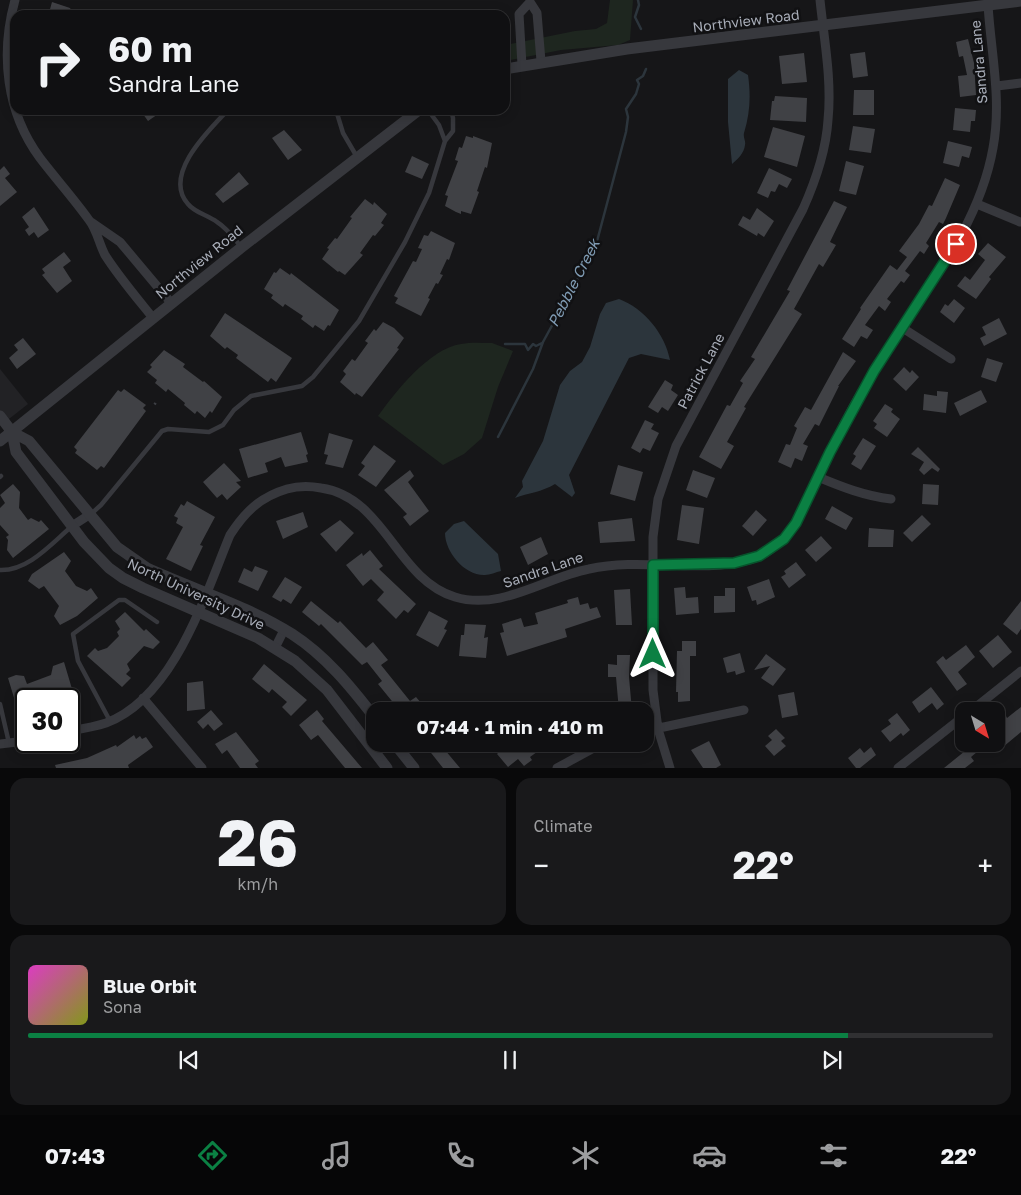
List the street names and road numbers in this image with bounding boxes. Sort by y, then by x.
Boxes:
street label: Northview Road [692,6,800,35]
street label: Sandra Lane [966,20,991,104]
street label: Northview Road [152,221,246,302]
street label: Patrick Lane [673,330,728,412]
street label: Sandra Lane [501,548,585,591]
street label: North University Drive [125,554,267,633]

